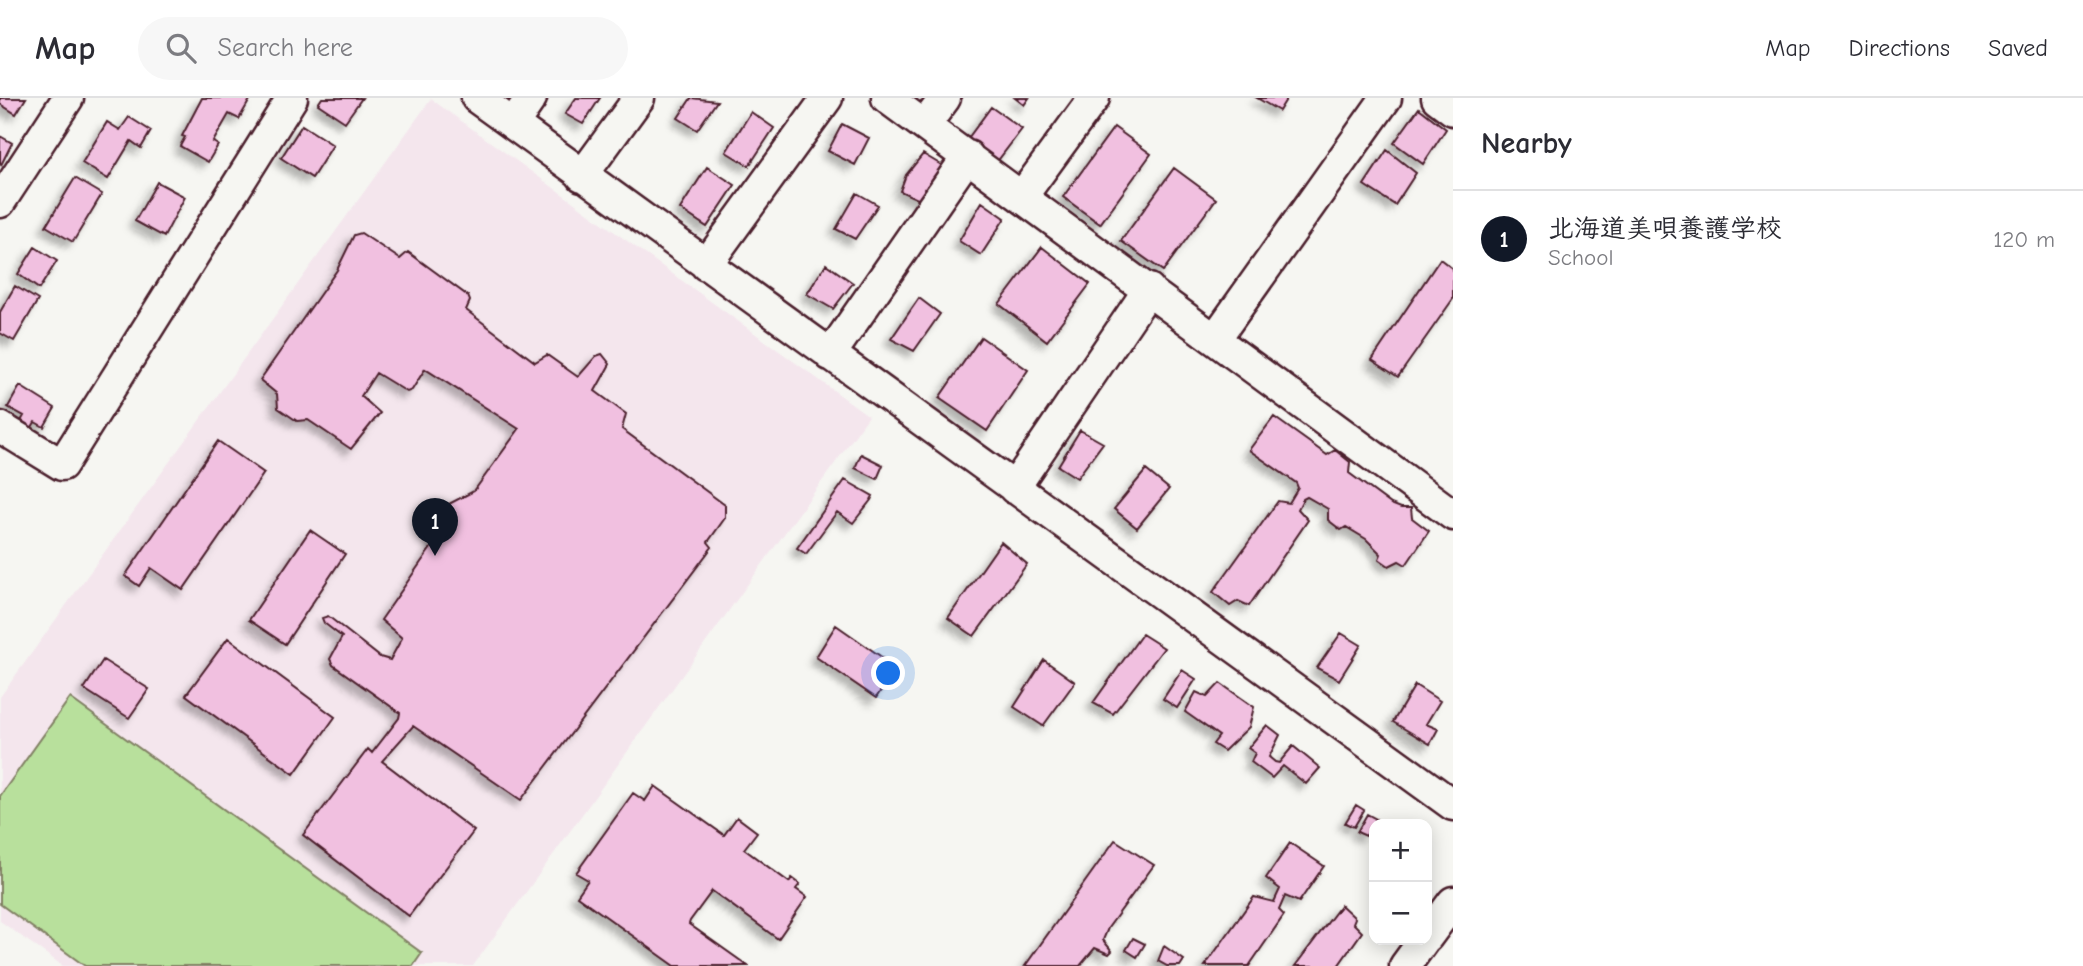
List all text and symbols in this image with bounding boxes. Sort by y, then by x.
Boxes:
search box [138,17,628,80]
text: Map [35,29,96,67]
icon: search [162,29,200,67]
text: Search here [218,33,353,63]
text: Map [1765,34,1811,62]
text: Directions [1849,34,1950,62]
text: Saved [1988,34,2048,62]
text: Nearby [1481,126,1572,161]
text: 北海道美唄養護学校 [1548,214,1782,244]
text: 1 [1499,226,1509,253]
text: 120 m [1993,226,2055,253]
text: School [1548,244,1613,271]
pin: 1 [412,498,458,556]
your location [871,656,905,690]
map controls [1369,819,1432,945]
button: + [1369,819,1432,882]
button: − [1369,882,1432,945]

